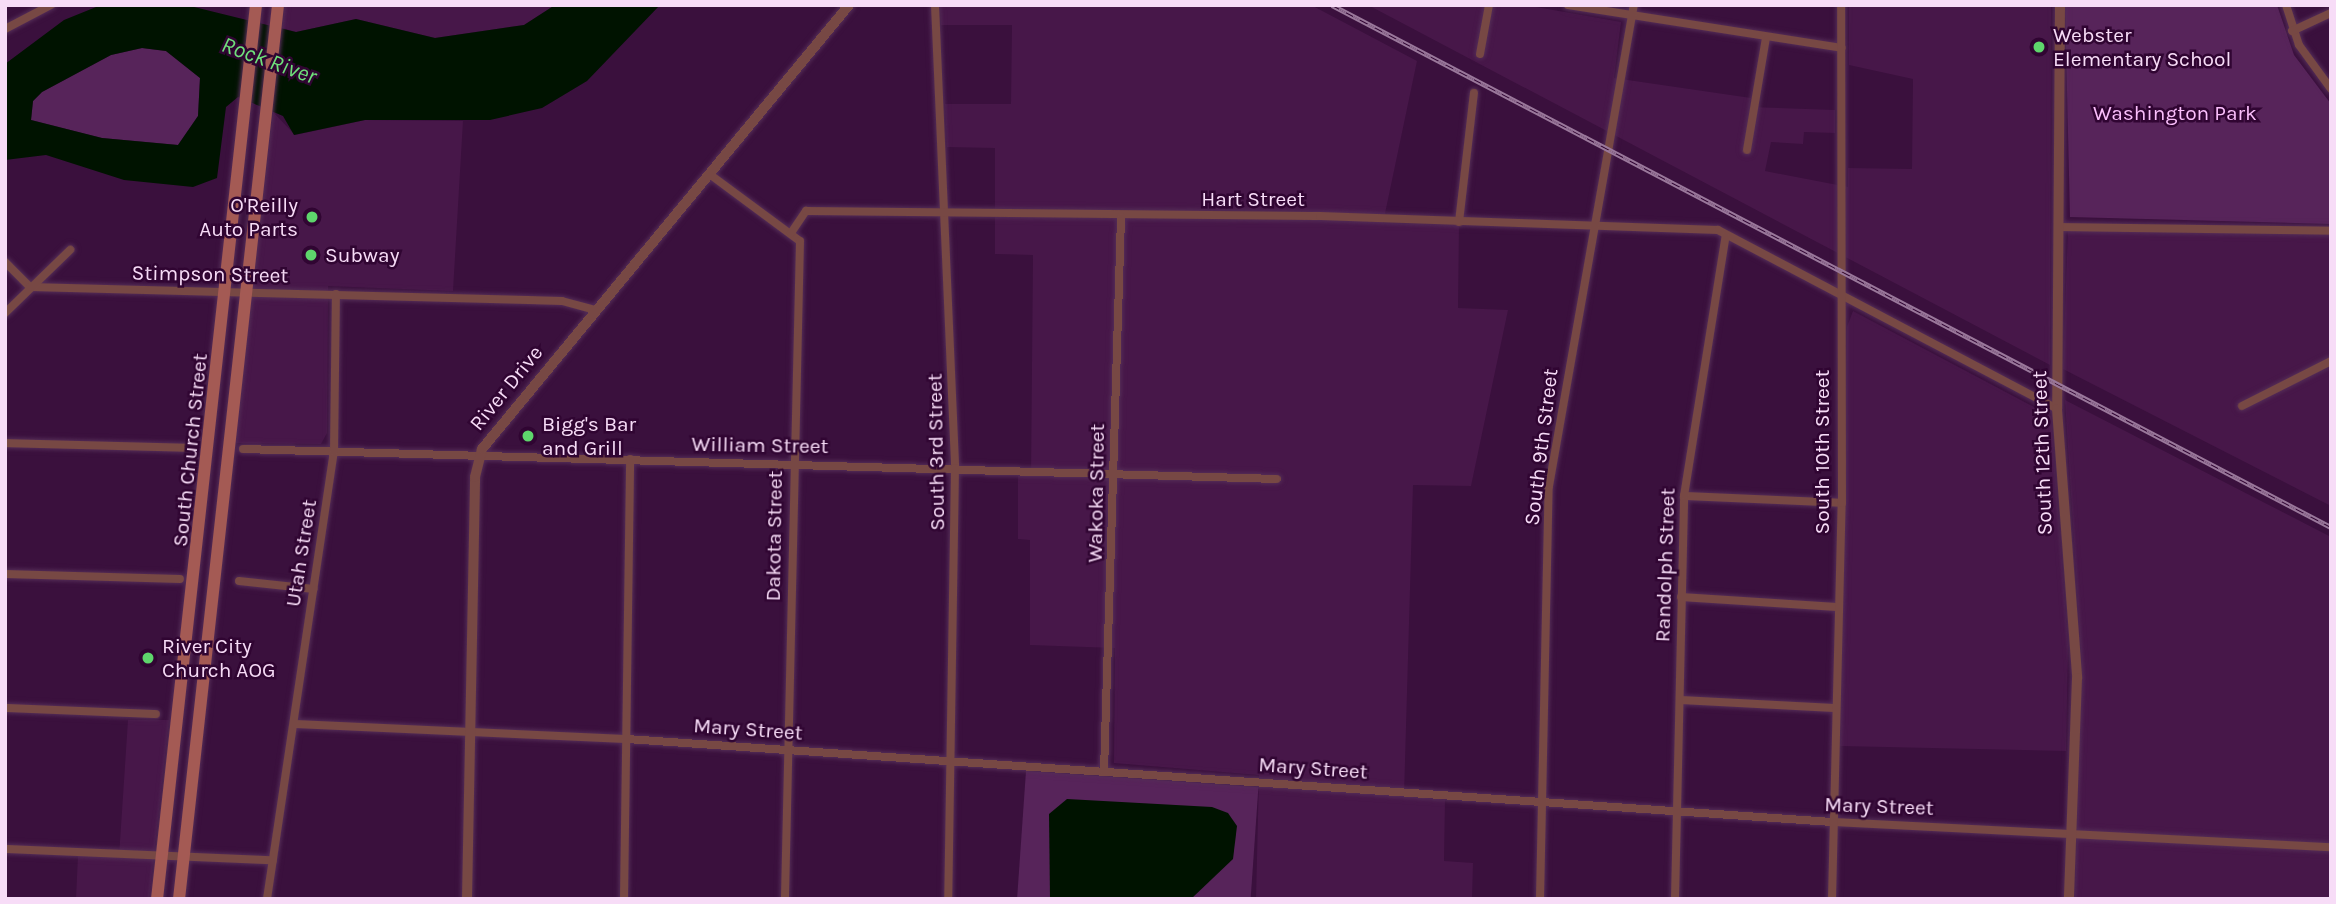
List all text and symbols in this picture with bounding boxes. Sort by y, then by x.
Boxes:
place label: Webster Elementary School [2053,22,2231,72]
water label: Rock River [218,31,320,91]
marker: Webster Elementary School [2031,39,2047,55]
park label: Washington Park [2093,100,2257,126]
street label: Hart Street [1201,186,1305,212]
place label: O'Reilly Auto Parts [199,192,298,242]
marker: O'Reilly Auto Parts [304,209,320,225]
place label: Subway [325,242,399,268]
marker: Subway [303,247,319,263]
street label: Stimpson Street [131,260,289,288]
street label: River Drive [464,340,548,436]
street label: South Church Street [167,352,213,548]
street label: South 9th Street [1519,367,1563,527]
street label: South 10th Street [1809,369,1835,535]
street label: South 12th Street [2027,370,2057,536]
street label: South 3rd Street [922,373,950,531]
place label: Bigg's Bar and Grill [542,411,636,461]
street label: Wakoka Street [1082,423,1110,563]
marker: Bigg's Bar and Grill [520,428,536,444]
street label: William Street [691,431,829,459]
street label: Dakota Street [760,470,788,602]
street label: Randolph Street [1650,487,1680,643]
street label: Utah Street [280,497,322,609]
place label: River City Church AOG [162,633,275,683]
marker: River City Church AOG [140,650,156,666]
street label: Mary Street [693,713,803,745]
street label: Mary Street [1258,752,1368,784]
street label: Mary Street [1824,791,1934,821]

